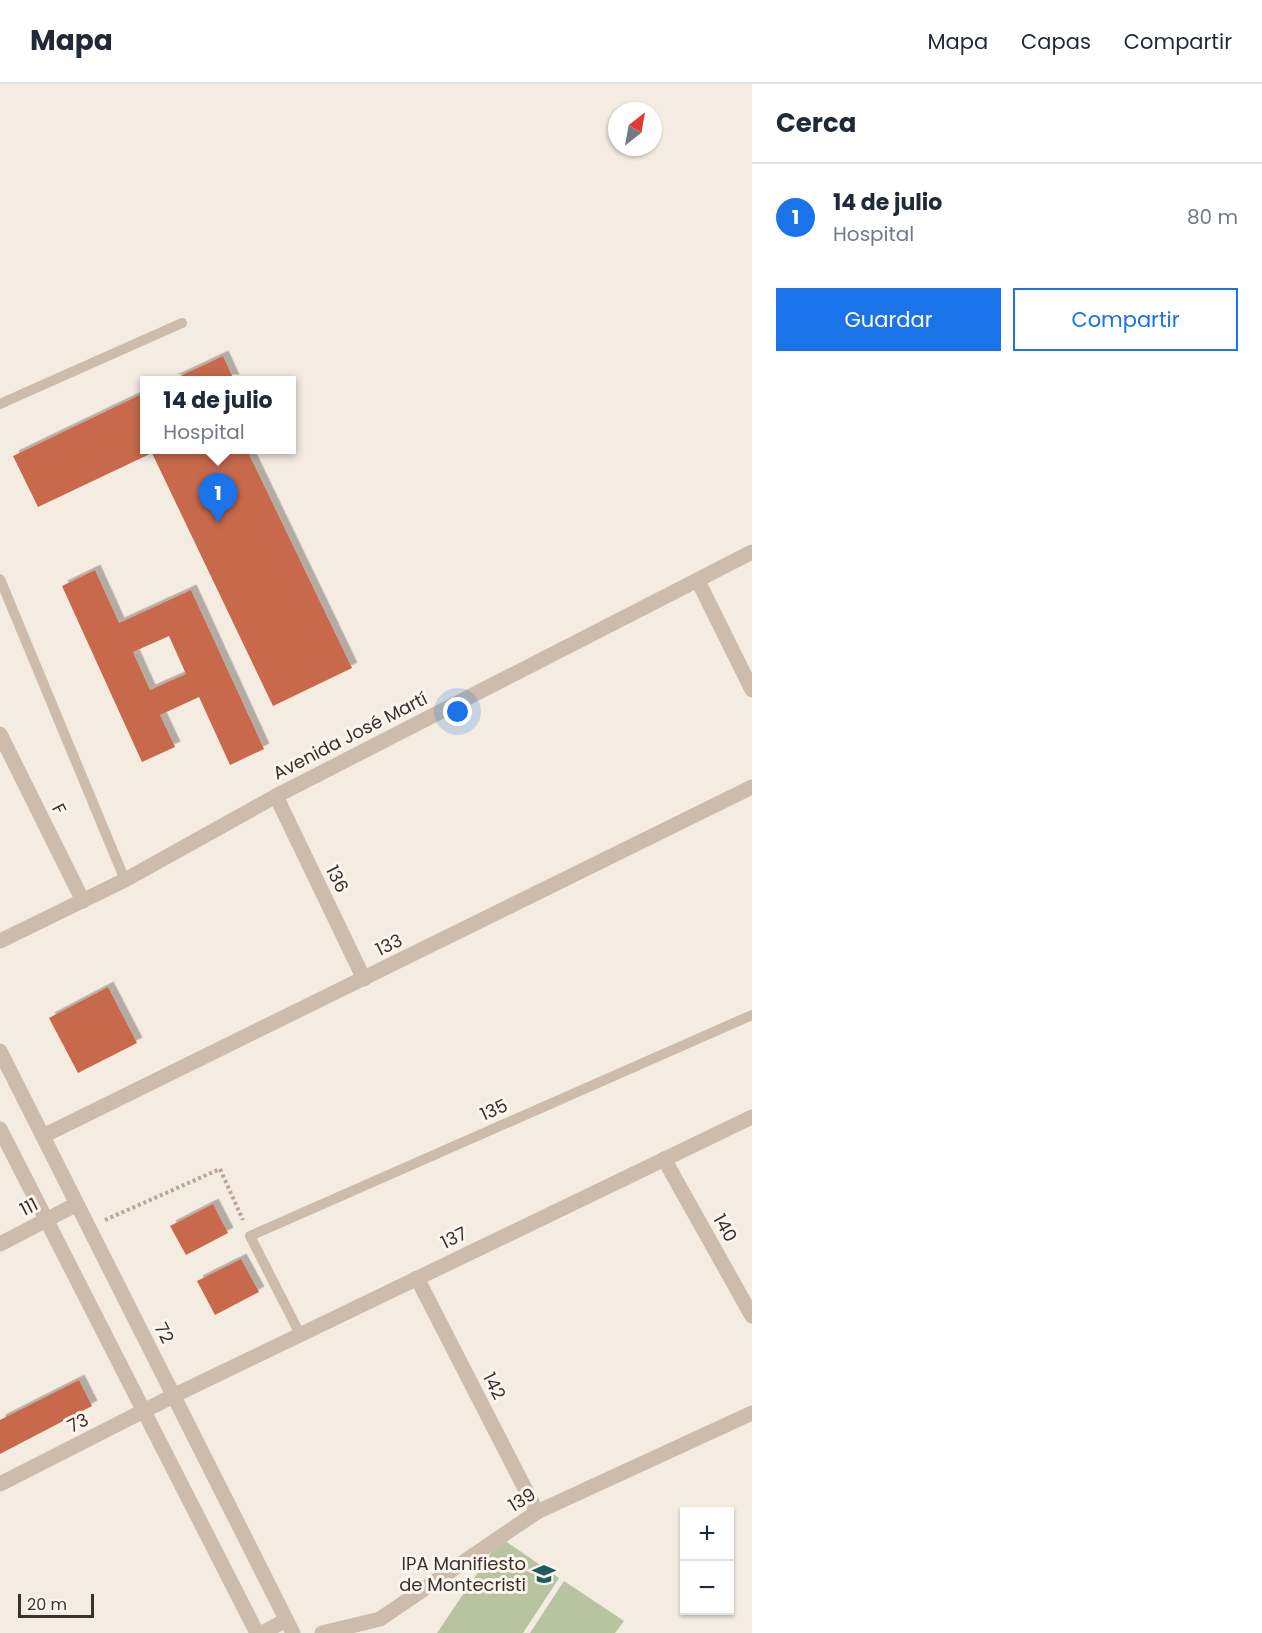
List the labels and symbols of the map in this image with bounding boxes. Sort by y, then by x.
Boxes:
north arrow [608,102,662,156]
pin: 1 [198,474,238,523]
street label: Avenida José Martí [268,686,431,785]
your location [443,697,472,726]
street label: F [46,799,73,818]
street label: 136 [320,861,355,897]
street label: 133 [371,927,406,962]
street label: 135 [476,1092,512,1127]
street label: 111 [15,1191,42,1222]
street label: 140 [708,1209,743,1246]
street label: 137 [437,1221,471,1255]
street label: 72 [149,1318,180,1347]
street label: 142 [477,1368,512,1404]
street label: 73 [63,1407,93,1438]
street label: 139 [503,1482,540,1517]
place label: IPA Manifiesto de Montecristi [399,1551,526,1597]
school or university icon: IPA Manifiesto de Montecristi [531,1561,557,1587]
scale bar [18,1591,94,1618]

